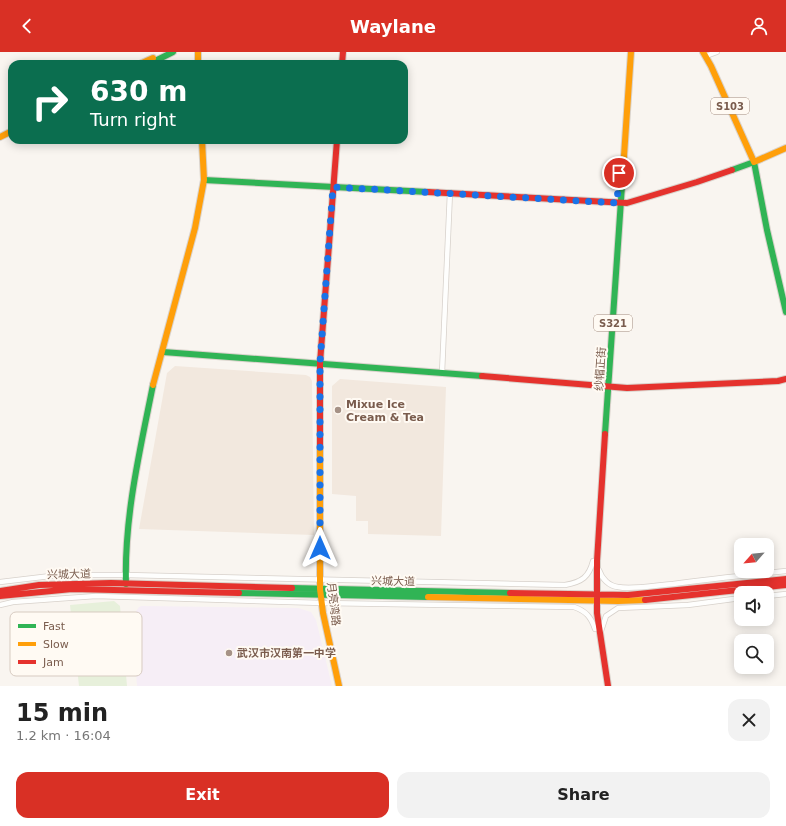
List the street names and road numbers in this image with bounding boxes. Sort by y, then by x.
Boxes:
road number: S103 [711,98,749,114]
road number: S321 [594,315,632,331]
street label: 纱帽正街 [592,347,609,391]
street label: 兴城大道 [47,568,91,581]
street label: 兴城大道 [371,575,415,588]
street label: 月亮湾路 [324,581,343,627]

